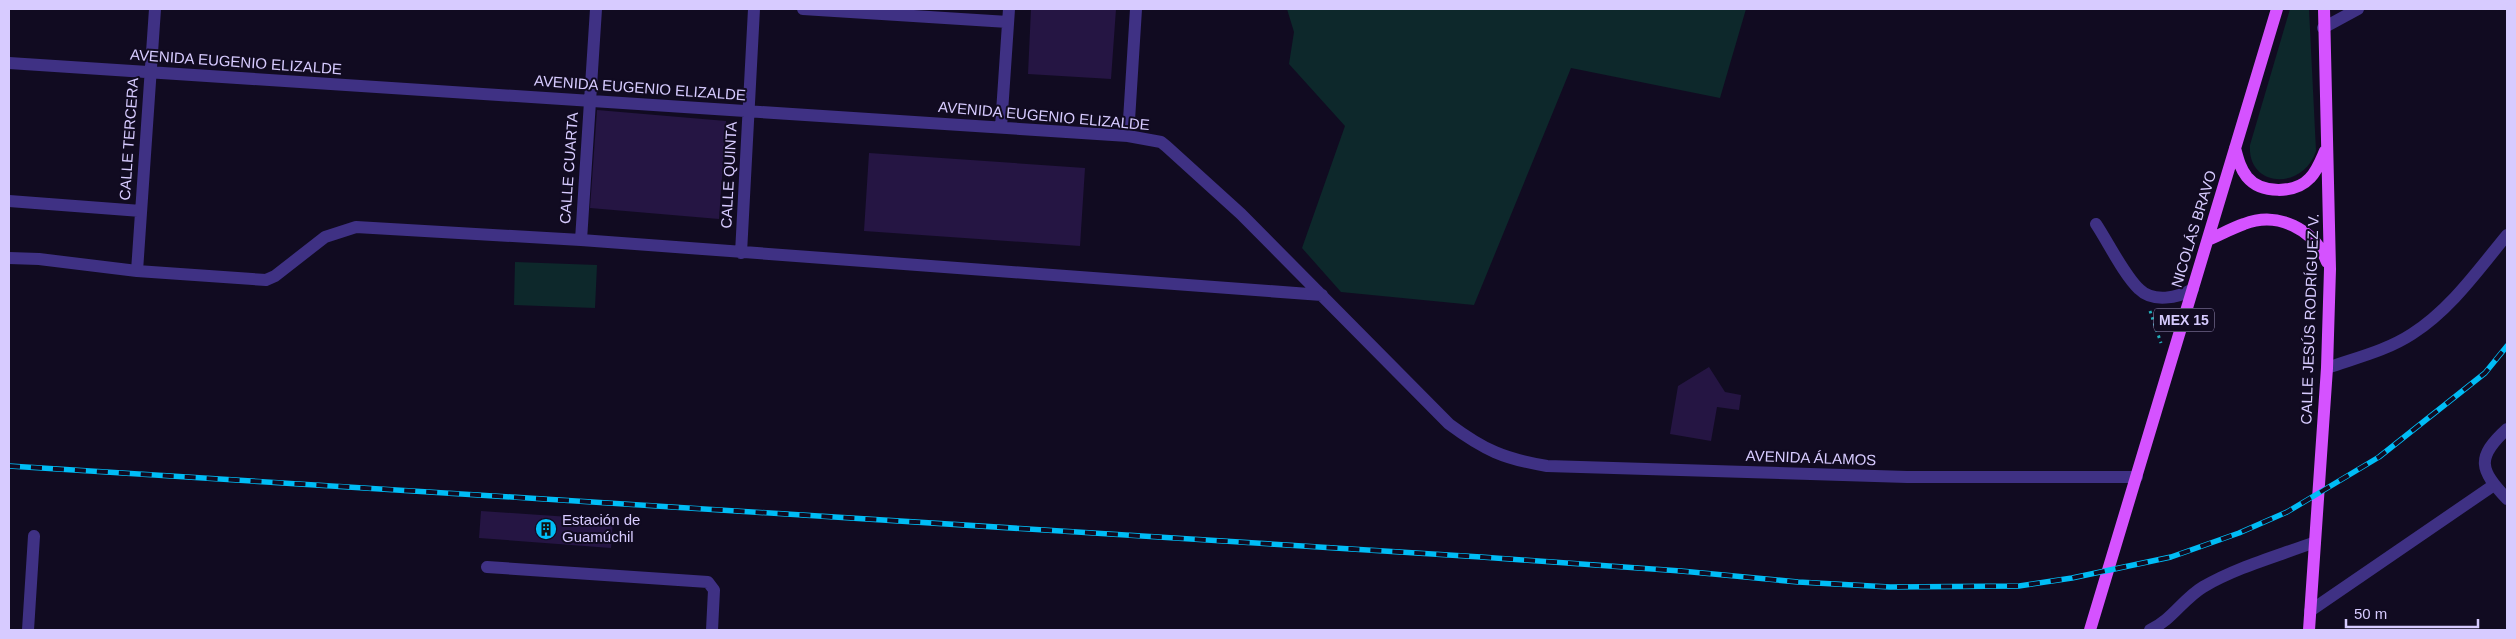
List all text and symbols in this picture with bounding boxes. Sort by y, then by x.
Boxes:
street label: AVENIDA EUGENIO ELIZALDE [130,46,343,77]
street label: AVENIDA EUGENIO ELIZALDE [534,72,747,103]
street label: CALLE TERCERA [116,77,141,201]
street label: AVENIDA EUGENIO ELIZALDE [938,98,1151,133]
street label: CALLE CUARTA [556,112,581,224]
street label: CALLE QUINTA [717,121,740,229]
street label: NICOLÁS BRAVO [2168,168,2219,289]
street label: CALLE JESÚS RODRÍGUEZ V. [2297,213,2322,425]
road number: MEX 15 [2154,308,2214,332]
street label: AVENIDA ÁLAMOS [1745,447,1877,468]
place label: Estación de Guamúchil [562,511,640,545]
building icon: Estación de Guamúchil [534,517,558,541]
scale bar [2346,596,2478,628]
text: 50 m [2354,605,2387,622]

